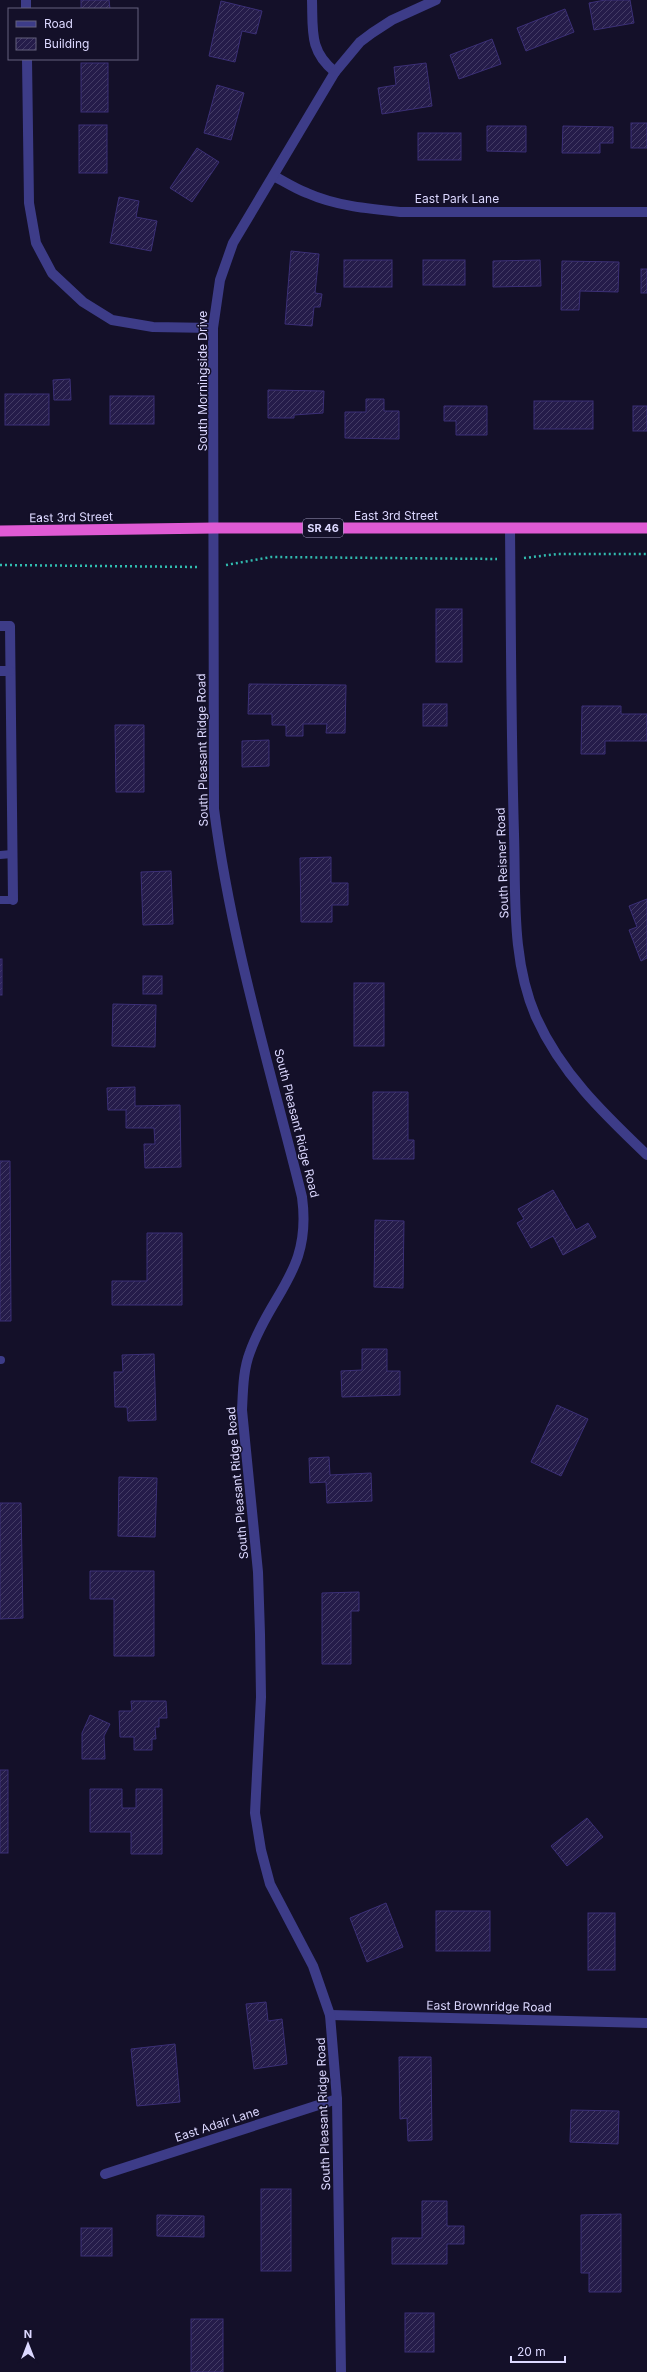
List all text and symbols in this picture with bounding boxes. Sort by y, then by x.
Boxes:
legend [8,8,138,60]
text: Road [44,16,73,31]
text: Building [44,36,89,51]
street label: East Park Lane [415,191,499,206]
street label: South Morningside Drive [195,311,210,451]
street label: East 3rd Street [354,508,438,523]
street label: East 3rd Street [29,509,113,525]
road number: SR 46 [303,519,343,537]
street label: South Pleasant Ridge Road [193,673,211,827]
street label: South Reisner Road [493,807,511,919]
street label: South Pleasant Ridge Road [271,1047,323,1199]
street label: South Pleasant Ridge Road [223,1406,251,1560]
street label: East Brownridge Road [426,1997,552,2015]
street label: South Pleasant Ridge Road [313,2037,333,2191]
street label: East Adair Lane [173,2103,261,2145]
north arrow [8,2324,48,2364]
text: N [24,2327,32,2341]
scale bar [511,2338,565,2364]
text: 20 m [517,2344,546,2359]

